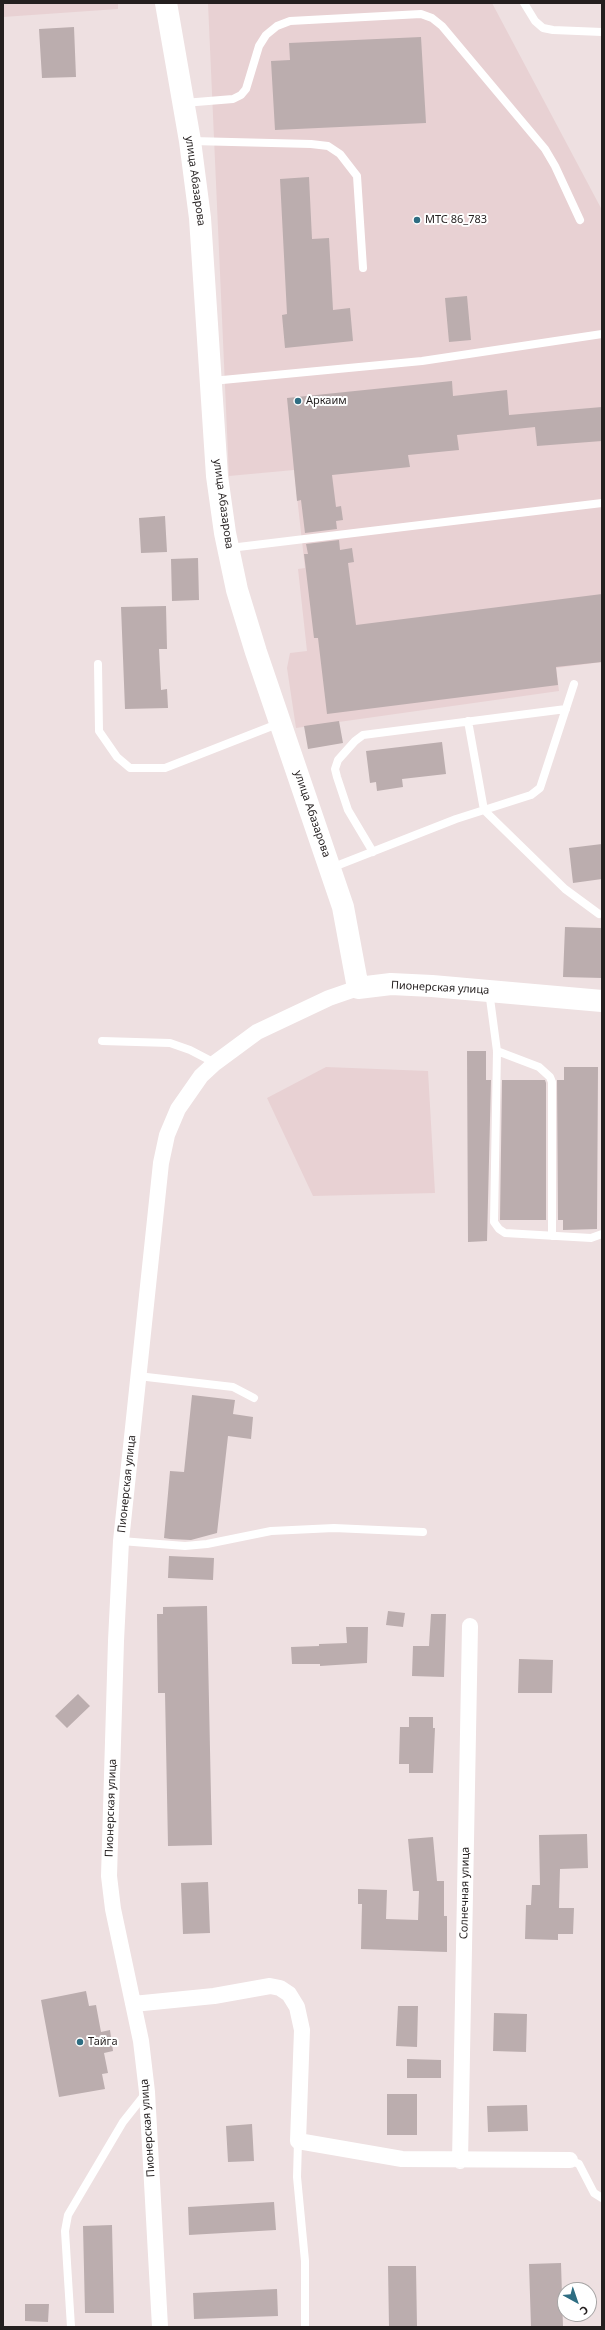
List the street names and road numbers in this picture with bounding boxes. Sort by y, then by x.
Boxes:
street label: улица Абазарова [182,135,208,227]
street label: улица Абазарова [210,458,236,550]
street label: улица Абазарова [291,769,333,859]
street label: Пионерская улица [390,979,490,997]
street label: Пионерская улица [115,1434,139,1534]
street label: Пионерская улица [103,1759,119,1857]
street label: Солнечная улица [458,1847,472,1939]
street label: Пионерская улица [138,2078,158,2178]

